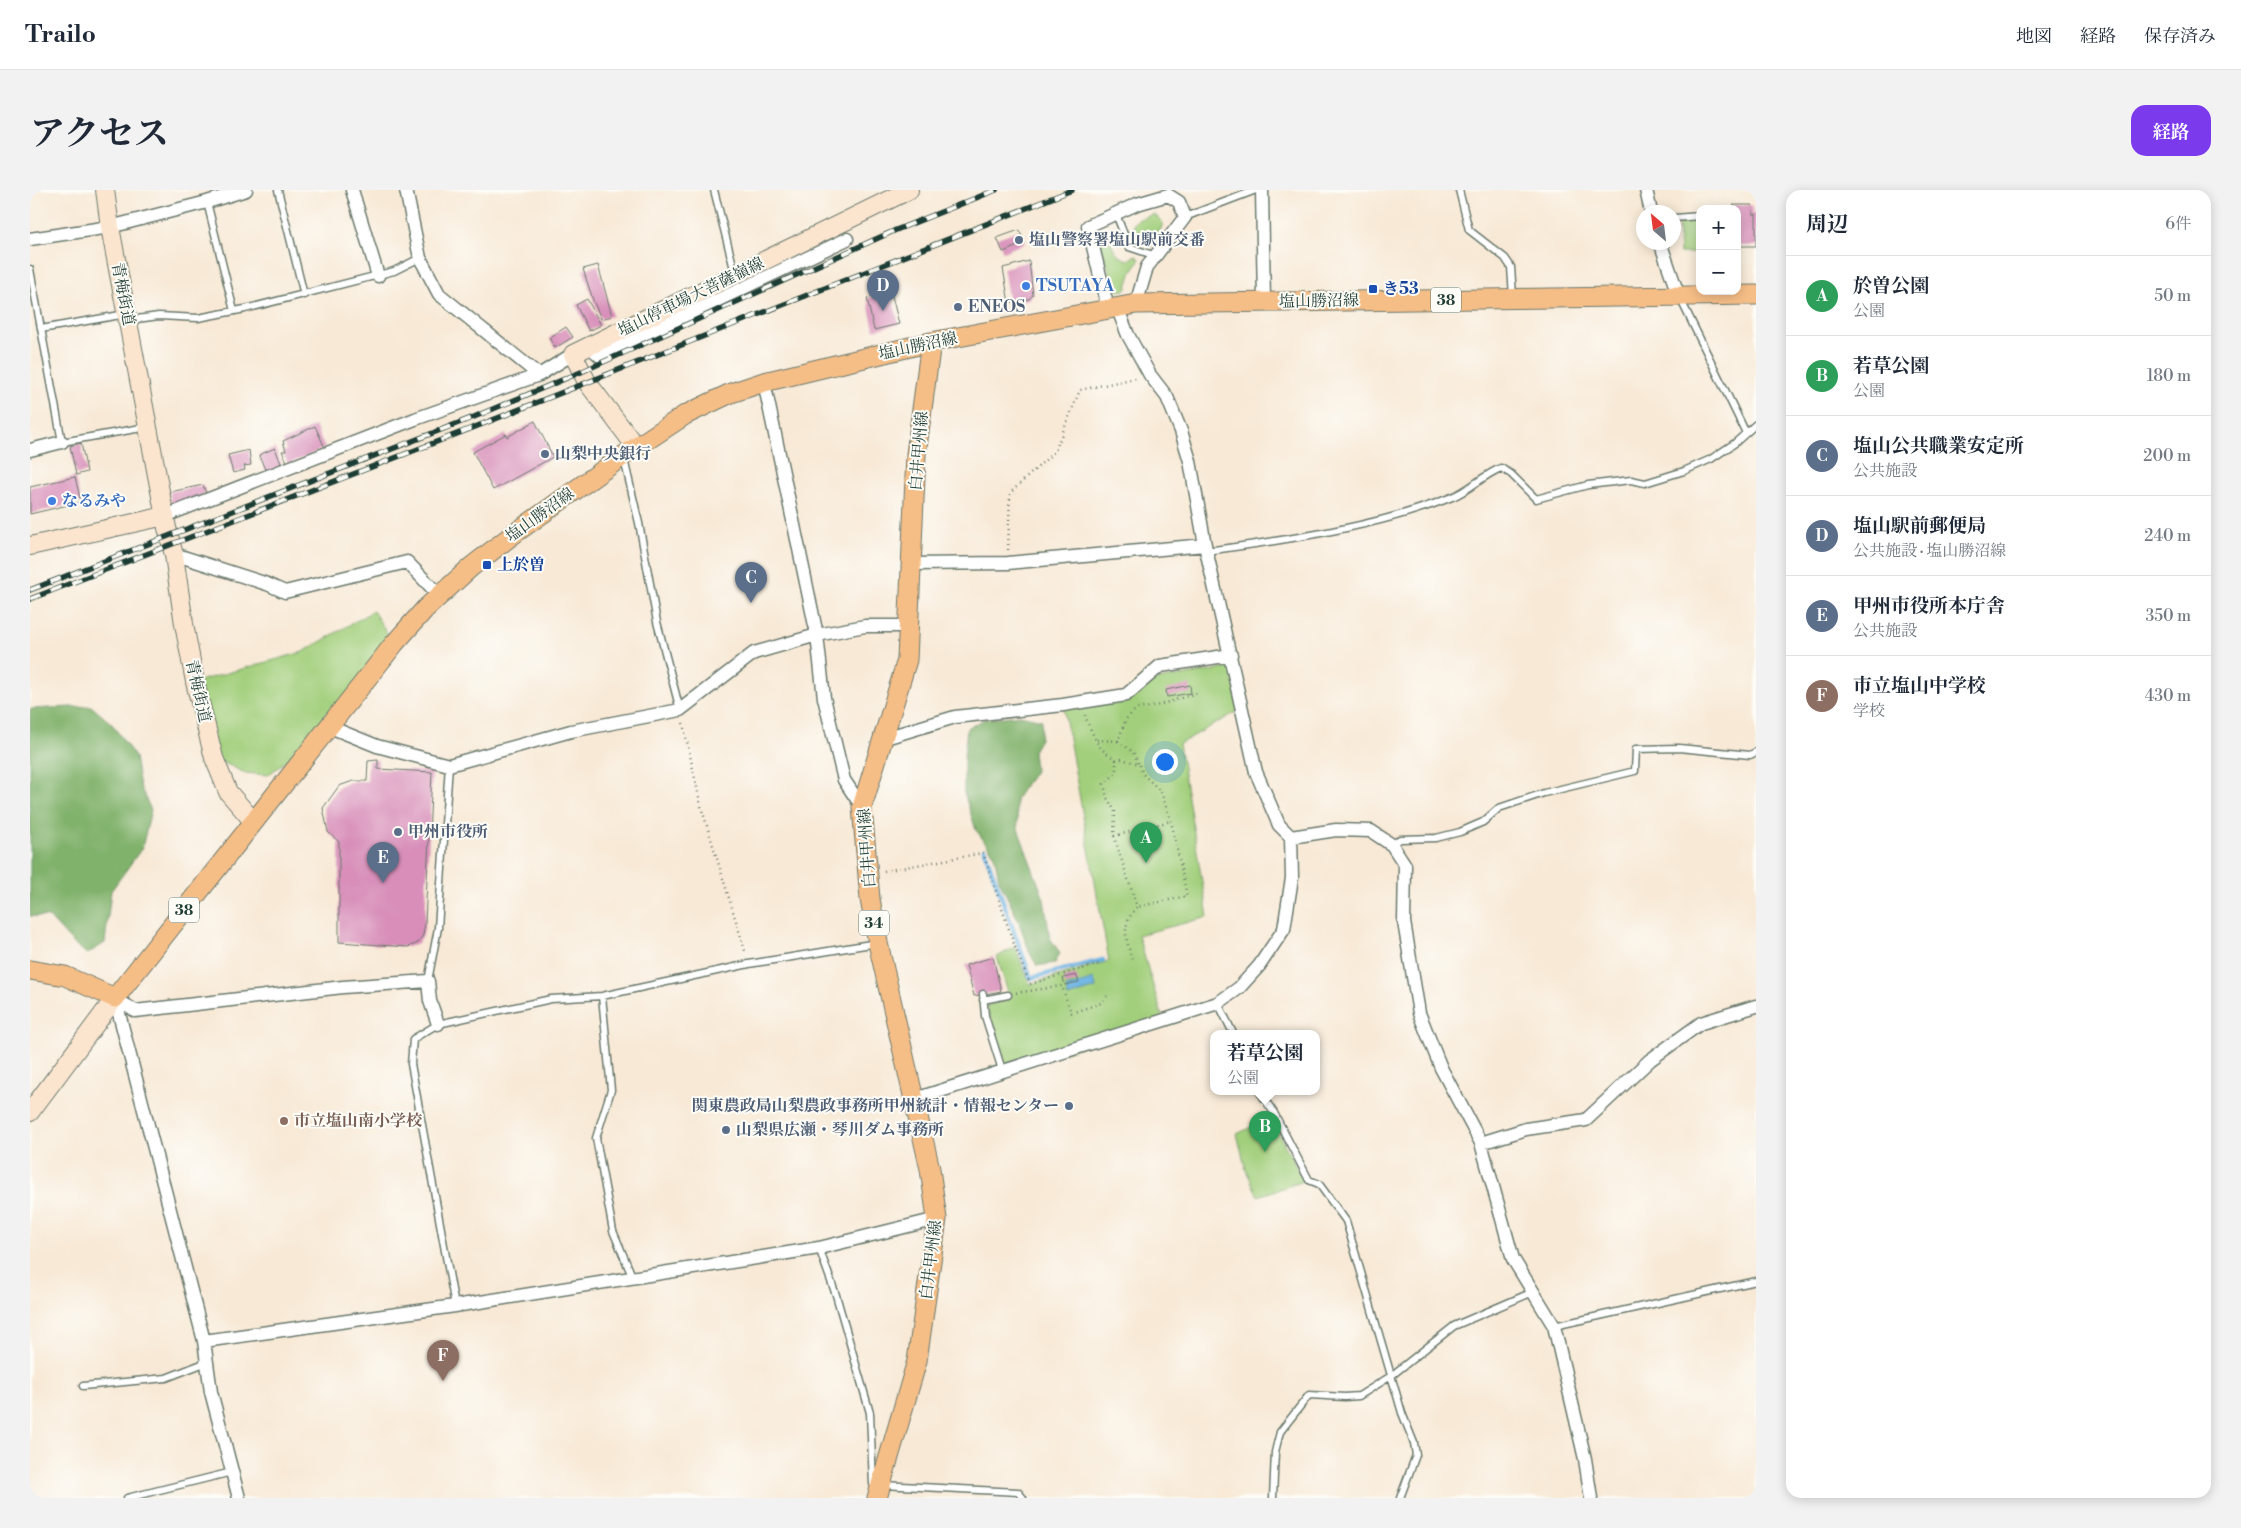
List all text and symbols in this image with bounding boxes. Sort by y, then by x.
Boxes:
text: Trailo [25,20,96,50]
text: 地図 [2016,25,2052,48]
text: 経路 [2080,25,2116,48]
text: 保存済み [2144,25,2216,48]
button: 経路 [2131,105,2211,156]
text: アクセス [30,113,169,156]
north arrow [1636,205,1681,250]
map controls [1696,205,1741,295]
button: + [1696,205,1741,250]
text: 周辺 [1806,212,1848,238]
text: 6件 [2165,214,2191,234]
place label: 塩山警察署塩山駅前交番 [1029,230,1205,250]
marker: 塩山警察署塩山駅前交番 [1013,234,1025,246]
button: − [1696,250,1741,295]
street label: 塩山停車場大菩薩嶺線 [615,253,767,341]
street label: 青梅街道 [107,261,139,327]
pin: D [867,270,899,311]
text: 於曽公園 [1853,274,1929,298]
place label: TSUTAYA [1036,276,1114,296]
place label: き53 [1383,279,1419,299]
marker: TSUTAYA [1020,280,1032,292]
marker: き53 [1367,283,1379,295]
text: A [1816,286,1828,306]
text: 50 m [2154,286,2191,306]
road number: 38 [1431,288,1461,312]
street label: 塩山勝沼線 [1279,290,1359,312]
place label: ENEOS [968,297,1025,317]
marker: ENEOS [952,301,964,313]
text: 公園 [1853,301,1885,321]
street label: 塩山勝沼線 [877,328,959,364]
text: 若草公園 [1853,354,1929,378]
text: B [1816,366,1828,386]
text: 180 m [2147,366,2191,386]
text: 公園 [1853,381,1885,401]
street label: 白井甲州線 [906,410,932,492]
text: 塩山公共職業安定所 [1853,434,2024,458]
place label: 山梨中央銀行 [555,444,651,464]
text: C [1816,446,1828,466]
text: 200 m [2143,446,2191,466]
marker: 山梨中央銀行 [539,448,551,460]
text: 公共施設 [1853,461,1917,481]
street label: 塩山勝沼線 [502,483,578,547]
place label: なるみや [62,491,126,511]
marker: なるみや [46,495,58,507]
text: 塩山駅前郵便局 [1853,514,1986,538]
text: D [1816,526,1828,546]
text: 240 m [2144,526,2191,546]
text: 公共施設 · 塩山勝沼線 [1853,541,2006,561]
place label: 上於曽 [497,555,545,575]
marker: 上於曽 [481,559,493,571]
pin: C [735,562,767,603]
text: 甲州市役所本庁舎 [1853,594,2005,618]
text: E [1816,606,1828,626]
text: 350 m [2145,606,2191,626]
text: 公共施設 [1853,621,1917,641]
street label: 青梅街道 [181,658,215,724]
text: 市立塩山中学校 [1853,674,1986,698]
text: F [1816,686,1828,706]
text: 430 m [2145,686,2191,706]
text: 学校 [1853,701,1885,721]
your location [1152,749,1178,775]
street label: 白井甲州線 [854,807,880,889]
place label: 甲州市役所 [408,822,488,842]
pin: A [1130,822,1162,863]
marker: 甲州市役所 [392,826,404,838]
pin: E [367,842,399,883]
road number: 38 [169,898,199,922]
road number: 34 [859,910,889,936]
popup [1210,1030,1320,1095]
text: 若草公園 [1227,1041,1303,1065]
text: 公園 [1227,1068,1259,1088]
place label: 関東農政局山梨農政事務所甲州統計・情報センター [692,1096,1059,1116]
marker: 関東農政局山梨農政事務所甲州統計・情報センター [1063,1100,1075,1112]
place label: 市立塩山南小学校 [294,1111,423,1131]
pin: B [1249,1111,1281,1152]
marker: 市立塩山南小学校 [278,1115,290,1127]
place label: 山梨県広瀬・琴川ダム事務所 [736,1120,944,1140]
marker: 山梨県広瀬・琴川ダム事務所 [720,1124,732,1136]
street label: 白井甲州線 [916,1219,946,1301]
pin: F [427,1340,459,1381]

